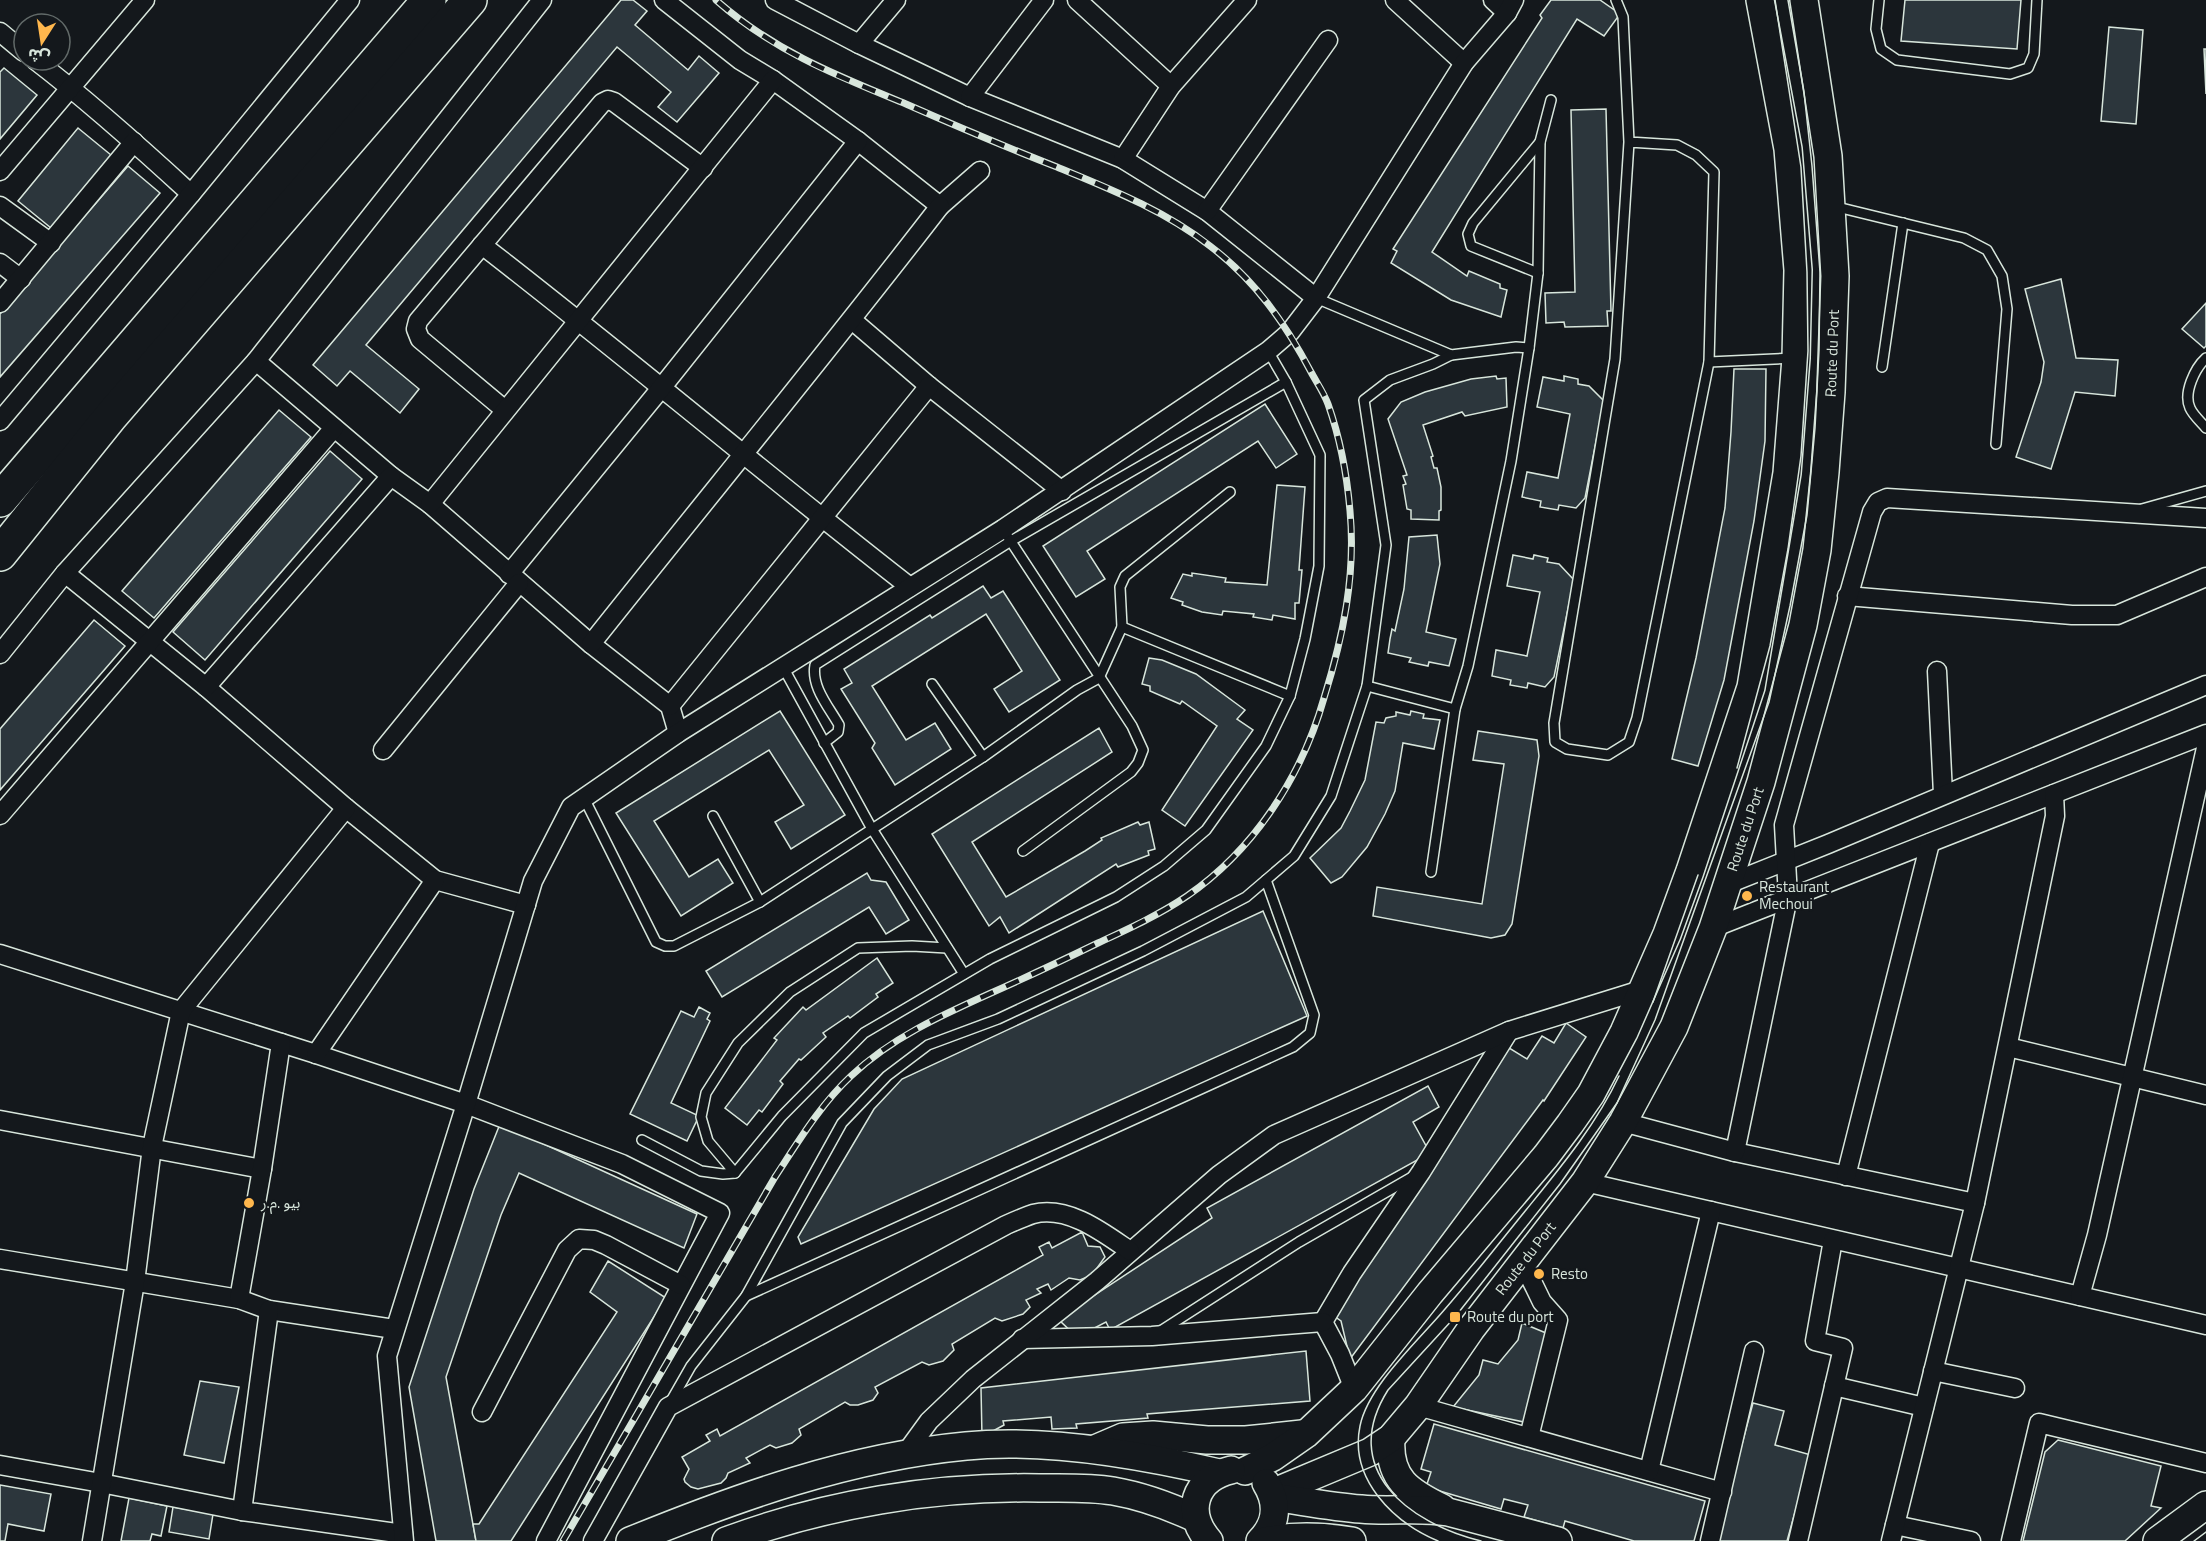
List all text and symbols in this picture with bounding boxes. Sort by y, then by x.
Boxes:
north arrow [12,12,72,72]
text: ش [26,43,52,71]
street label: Route du Port [1819,308,1845,398]
street label: Route du Port [1720,783,1770,874]
place label: Restaurant Mechoui [1759,875,1830,915]
marker: Restaurant Mechoui [1740,889,1754,903]
place label: بيو .م.ر [260,1191,300,1214]
marker: بيو .م.ر [242,1196,256,1210]
street label: Route du Port [1489,1216,1562,1300]
place label: Resto [1551,1262,1588,1285]
marker: Resto [1532,1267,1546,1281]
place label: Route du port [1467,1305,1554,1328]
marker: Route du port [1448,1310,1462,1324]

